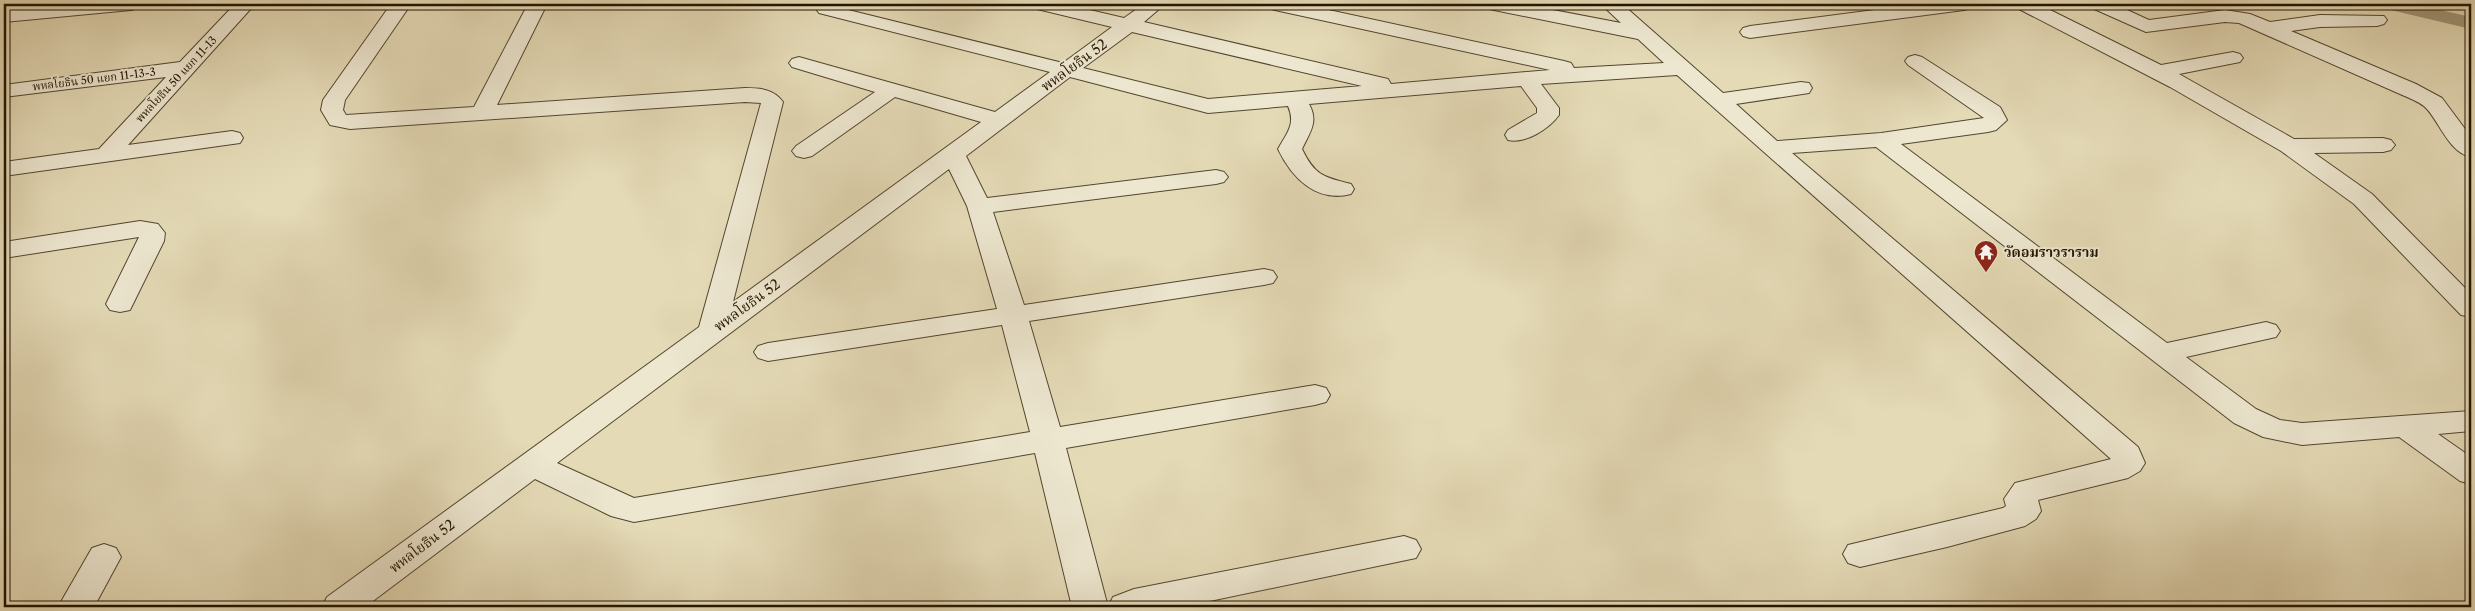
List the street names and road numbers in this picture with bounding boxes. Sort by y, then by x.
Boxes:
street label: พหลโยธิน 50 แยก 11-13 [132,33,220,125]
street label: พหลโยธิน 52 [1037,34,1111,95]
street label: พหลโยธิน 50 แยก 11-13-3 [32,65,156,93]
street label: พหลโยธิน 52 [710,274,784,335]
street label: พหลโยธิน 52 [385,515,458,577]

